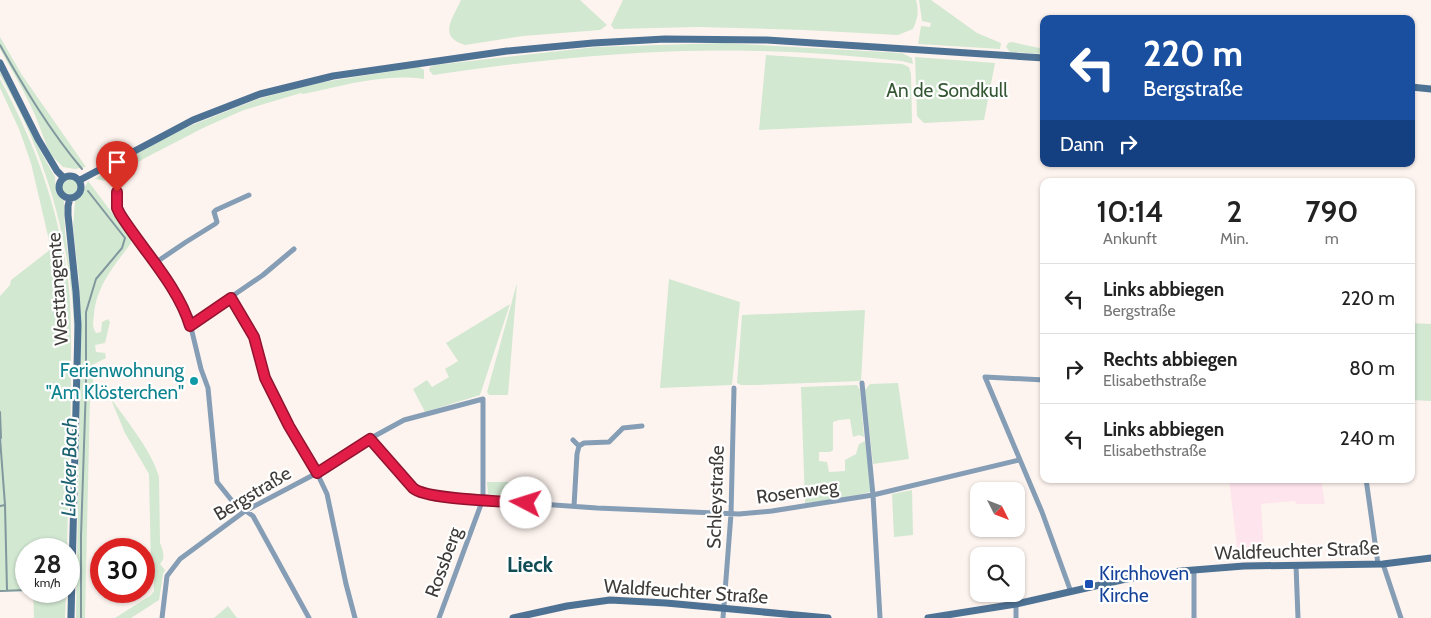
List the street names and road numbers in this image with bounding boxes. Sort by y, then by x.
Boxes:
street label: Westtangente [42,231,73,346]
street label: Schleystraße [702,445,729,549]
street label: Bergstraße [209,461,295,526]
street label: Rosenweg [755,474,840,509]
street label: Rossberg [420,523,467,600]
street label: Waldfeuchter Straße [1214,536,1380,565]
street label: Waldfeuchter Straße [603,574,769,609]

